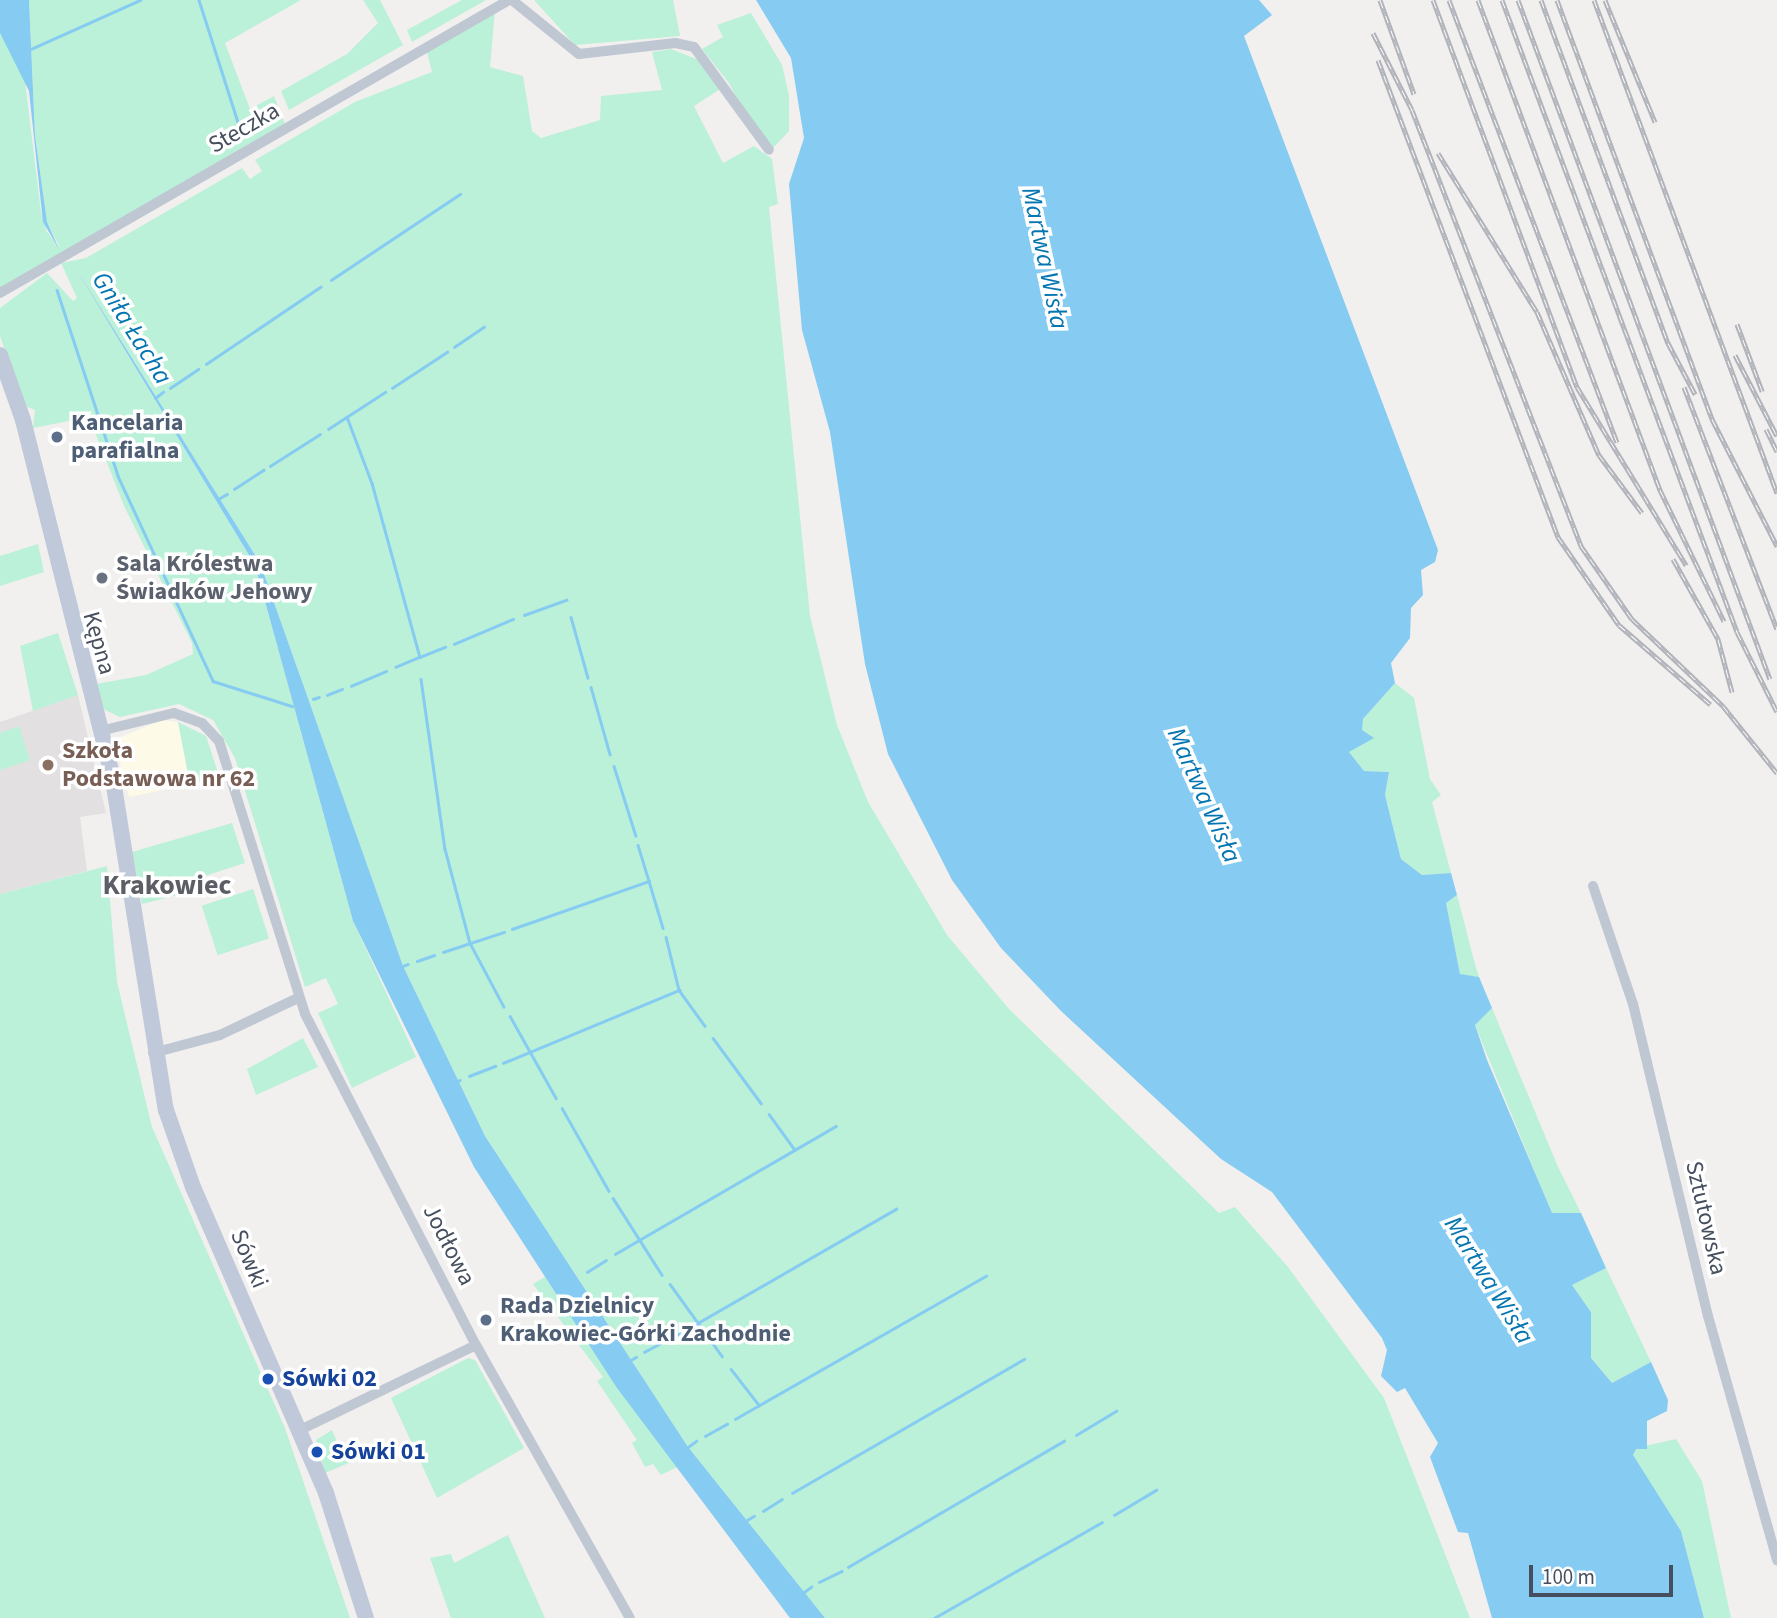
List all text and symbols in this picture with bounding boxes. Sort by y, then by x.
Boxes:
street label: Steczka [204,96,284,160]
water label: Martwa Wisła [1015,184,1075,332]
water label: Gniła Łacha [85,266,179,390]
place label: Kancelaria parafialna [71,409,183,465]
marker: Kancelaria parafialna [49,429,65,445]
place label: Sala Królestwa Świadków Jehowy [116,550,313,606]
marker: Sala Królestwa Świadków Jehowy [94,570,110,586]
street label: Kępna [76,608,122,678]
water label: Martwa Wisła [1160,723,1248,867]
place label: Szkoła Podstawowa nr 62 [62,737,255,793]
marker: Szkoła Podstawowa nr 62 [40,757,56,773]
district label: Krakowiec [102,868,232,902]
street label: Sztutowska [1679,1158,1733,1278]
street label: Jodłowa [416,1200,482,1290]
water label: Martwa Wisła [1437,1210,1541,1350]
street label: Sówki [224,1225,274,1293]
place label: Rada Dzielnicy Krakowiec-Górki Zachodnie [500,1292,791,1348]
marker: Rada Dzielnicy Krakowiec-Górki Zachodnie [478,1312,494,1328]
place label: Sówki 02 [282,1365,377,1393]
marker: Sówki 02 [260,1371,276,1387]
place label: Sówki 01 [331,1438,426,1466]
marker: Sówki 01 [309,1444,325,1460]
scale bar [1532,1552,1676,1596]
text: 100 m [1542,1562,1595,1592]

